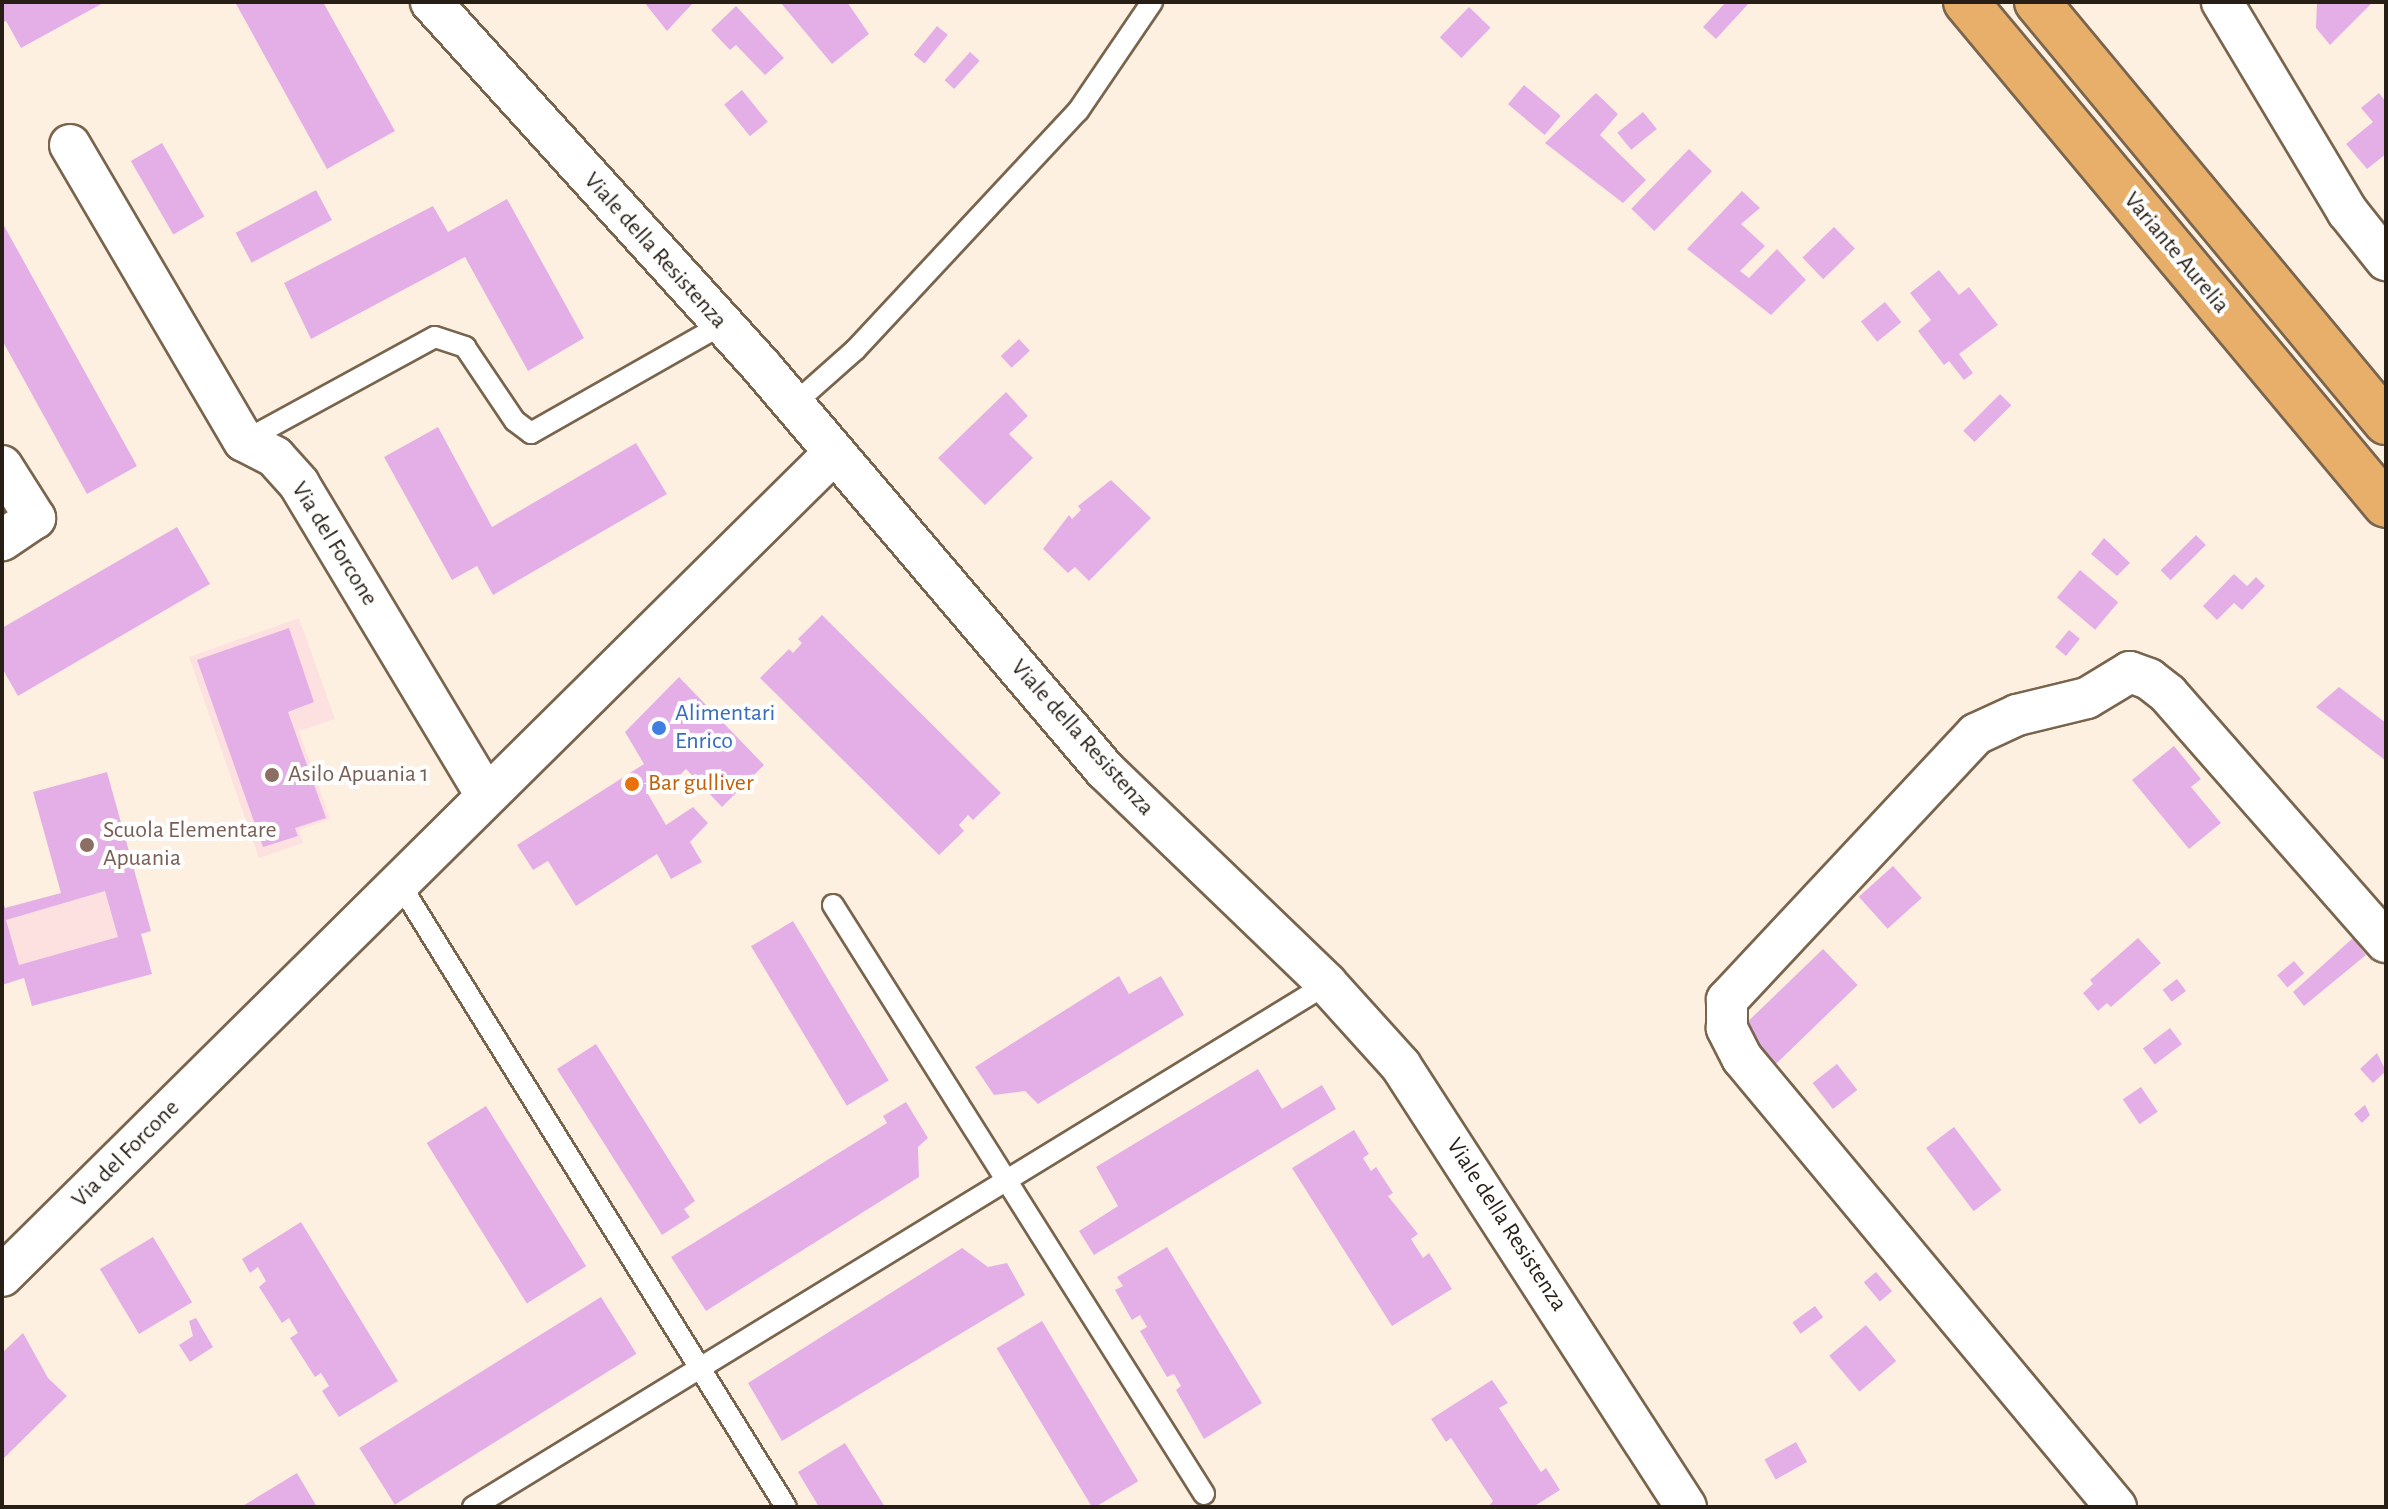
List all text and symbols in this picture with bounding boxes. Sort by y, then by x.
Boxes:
street label: Viale della Resistenza [577,167,733,335]
street label: Variante Aurelia [2117,187,2235,319]
street label: Via del Forcone [284,477,384,611]
street label: Viale della Resistenza [1004,654,1160,822]
place label: Alimentari Enrico [675,700,775,756]
marker: Alimentari Enrico [650,719,668,737]
place label: Asilo Apuania 1 [288,761,428,789]
marker: Asilo Apuania 1 [263,766,281,784]
place label: Bar gulliver [648,770,754,798]
marker: Bar gulliver [623,775,641,793]
place label: Scuola Elementare Apuania [103,817,277,873]
marker: Scuola Elementare Apuania [78,836,96,854]
street label: Via del Forcone [66,1094,186,1214]
street label: Viale della Resistenza [1439,1133,1573,1317]

